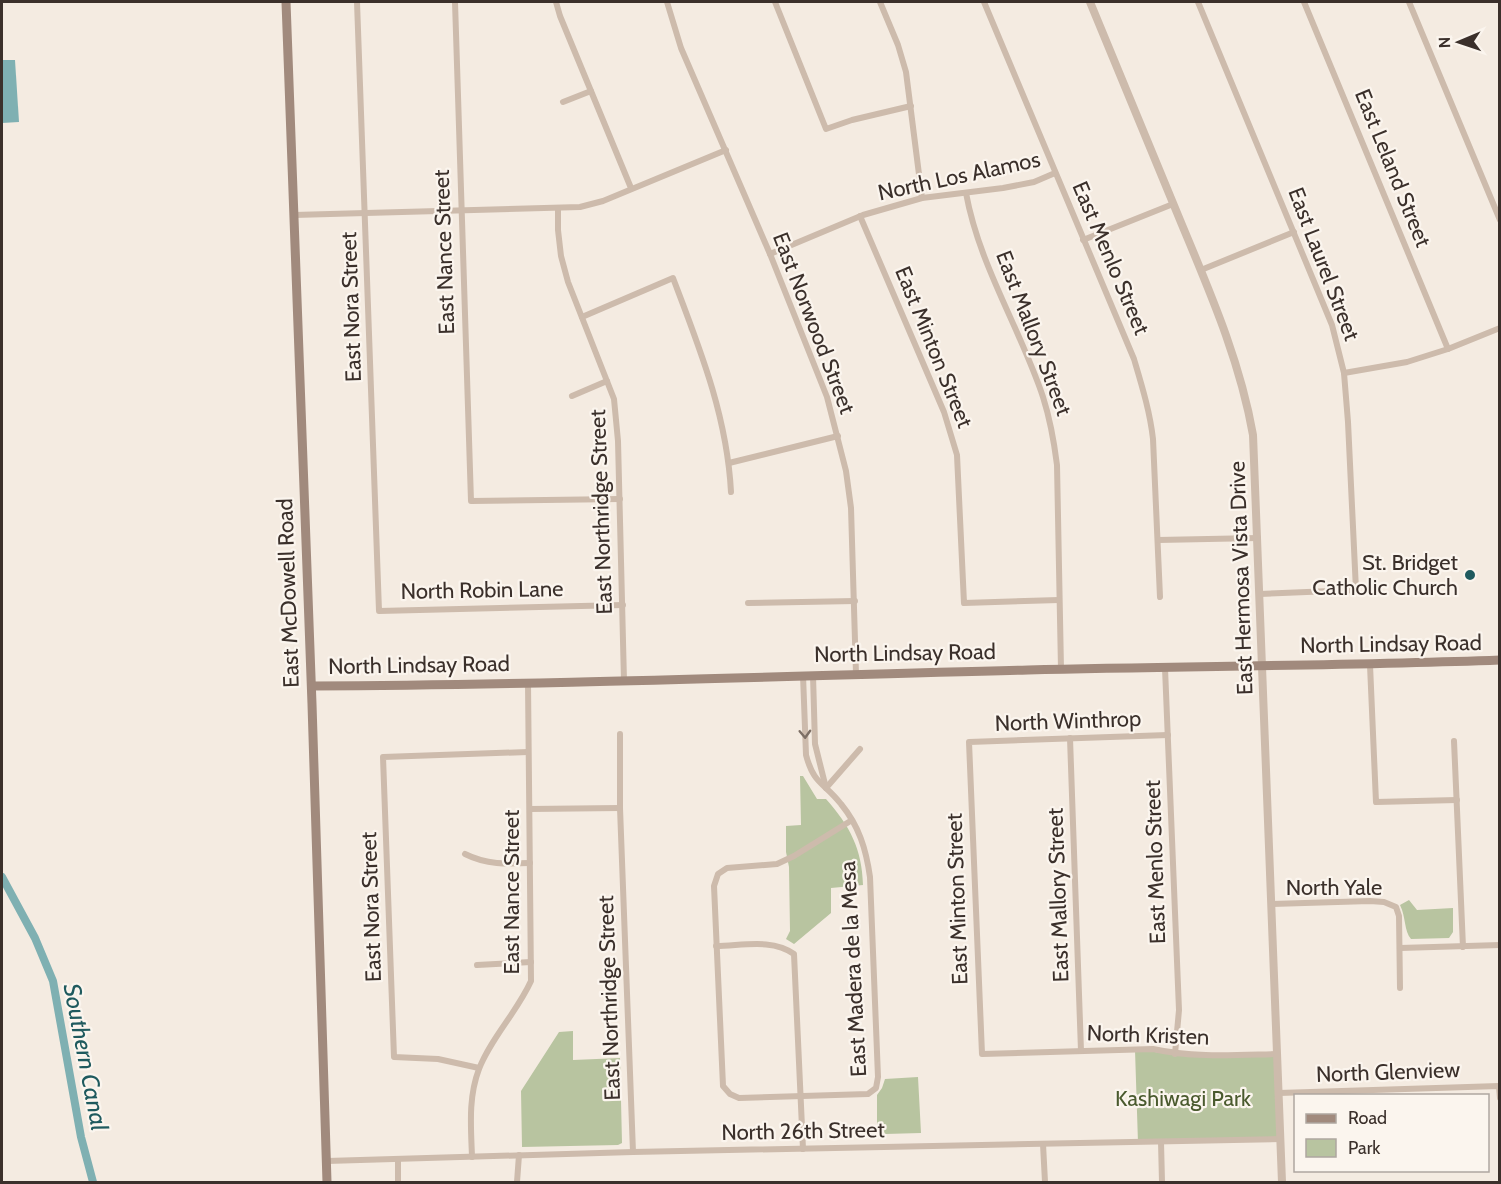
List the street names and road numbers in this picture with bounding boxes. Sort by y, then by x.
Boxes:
street label: East Leland Street [1349,85,1437,251]
street label: North Los Alamos [875,146,1043,206]
street label: East Nance Street [428,169,460,335]
street label: East Menlo Street [1067,177,1156,339]
street label: East Laurel Street [1282,184,1366,345]
street label: East Norwood Street [767,228,861,418]
street label: East Nora Street [335,231,367,383]
street label: East Mallory Street [990,247,1078,420]
street label: East Minton Street [889,262,979,432]
street label: East Northridge Street [584,408,618,615]
street label: East Hermosa Vista Drive [1223,461,1259,695]
street label: East McDowell Road [271,498,305,688]
street label: North Robin Lane [400,575,564,605]
street label: North Lindsay Road [1300,629,1482,659]
street label: North Lindsay Road [814,638,996,668]
street label: North Lindsay Road [328,650,510,680]
street label: North Winthrop [994,705,1142,737]
street label: East Menlo Street [1139,779,1171,944]
street label: East Mallory Street [1041,807,1075,983]
street label: East Nance Street [498,809,525,974]
street label: East Minton Street [940,812,973,985]
street label: East Nora Street [355,831,387,983]
street label: East Madera de la Mesa [834,860,872,1078]
street label: North Yale [1286,874,1382,901]
street label: East Northridge Street [592,894,626,1101]
street label: North Kristen [1086,1019,1210,1051]
street label: North Glenview [1315,1056,1461,1088]
street label: North 26th Street [721,1116,885,1146]

